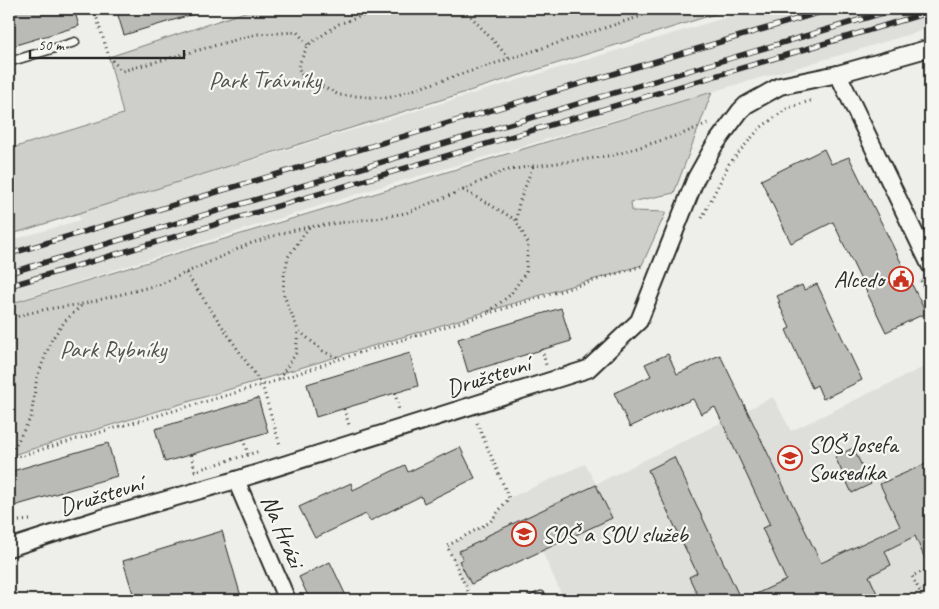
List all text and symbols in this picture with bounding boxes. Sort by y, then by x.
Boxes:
scale bar [30,28,184,60]
text: 50 m [38,36,65,55]
park label: Park Trávníky [209,65,323,95]
place label: Alcedo [834,264,887,294]
public building icon: Alcedo [888,266,914,292]
park label: Park Rybníky [60,334,168,364]
street label: Družstevní [442,347,538,404]
place label: SOŠ Josefa Sousedíka [808,429,900,487]
school or university icon: SOŠ Josefa Sousedíka [777,445,803,471]
street label: Družstevní [55,467,151,522]
street label: Na Hrázi [254,490,313,574]
place label: SOŠ a SOU služeb [542,519,689,549]
school or university icon: SOŠ a SOU služeb [511,521,537,547]

